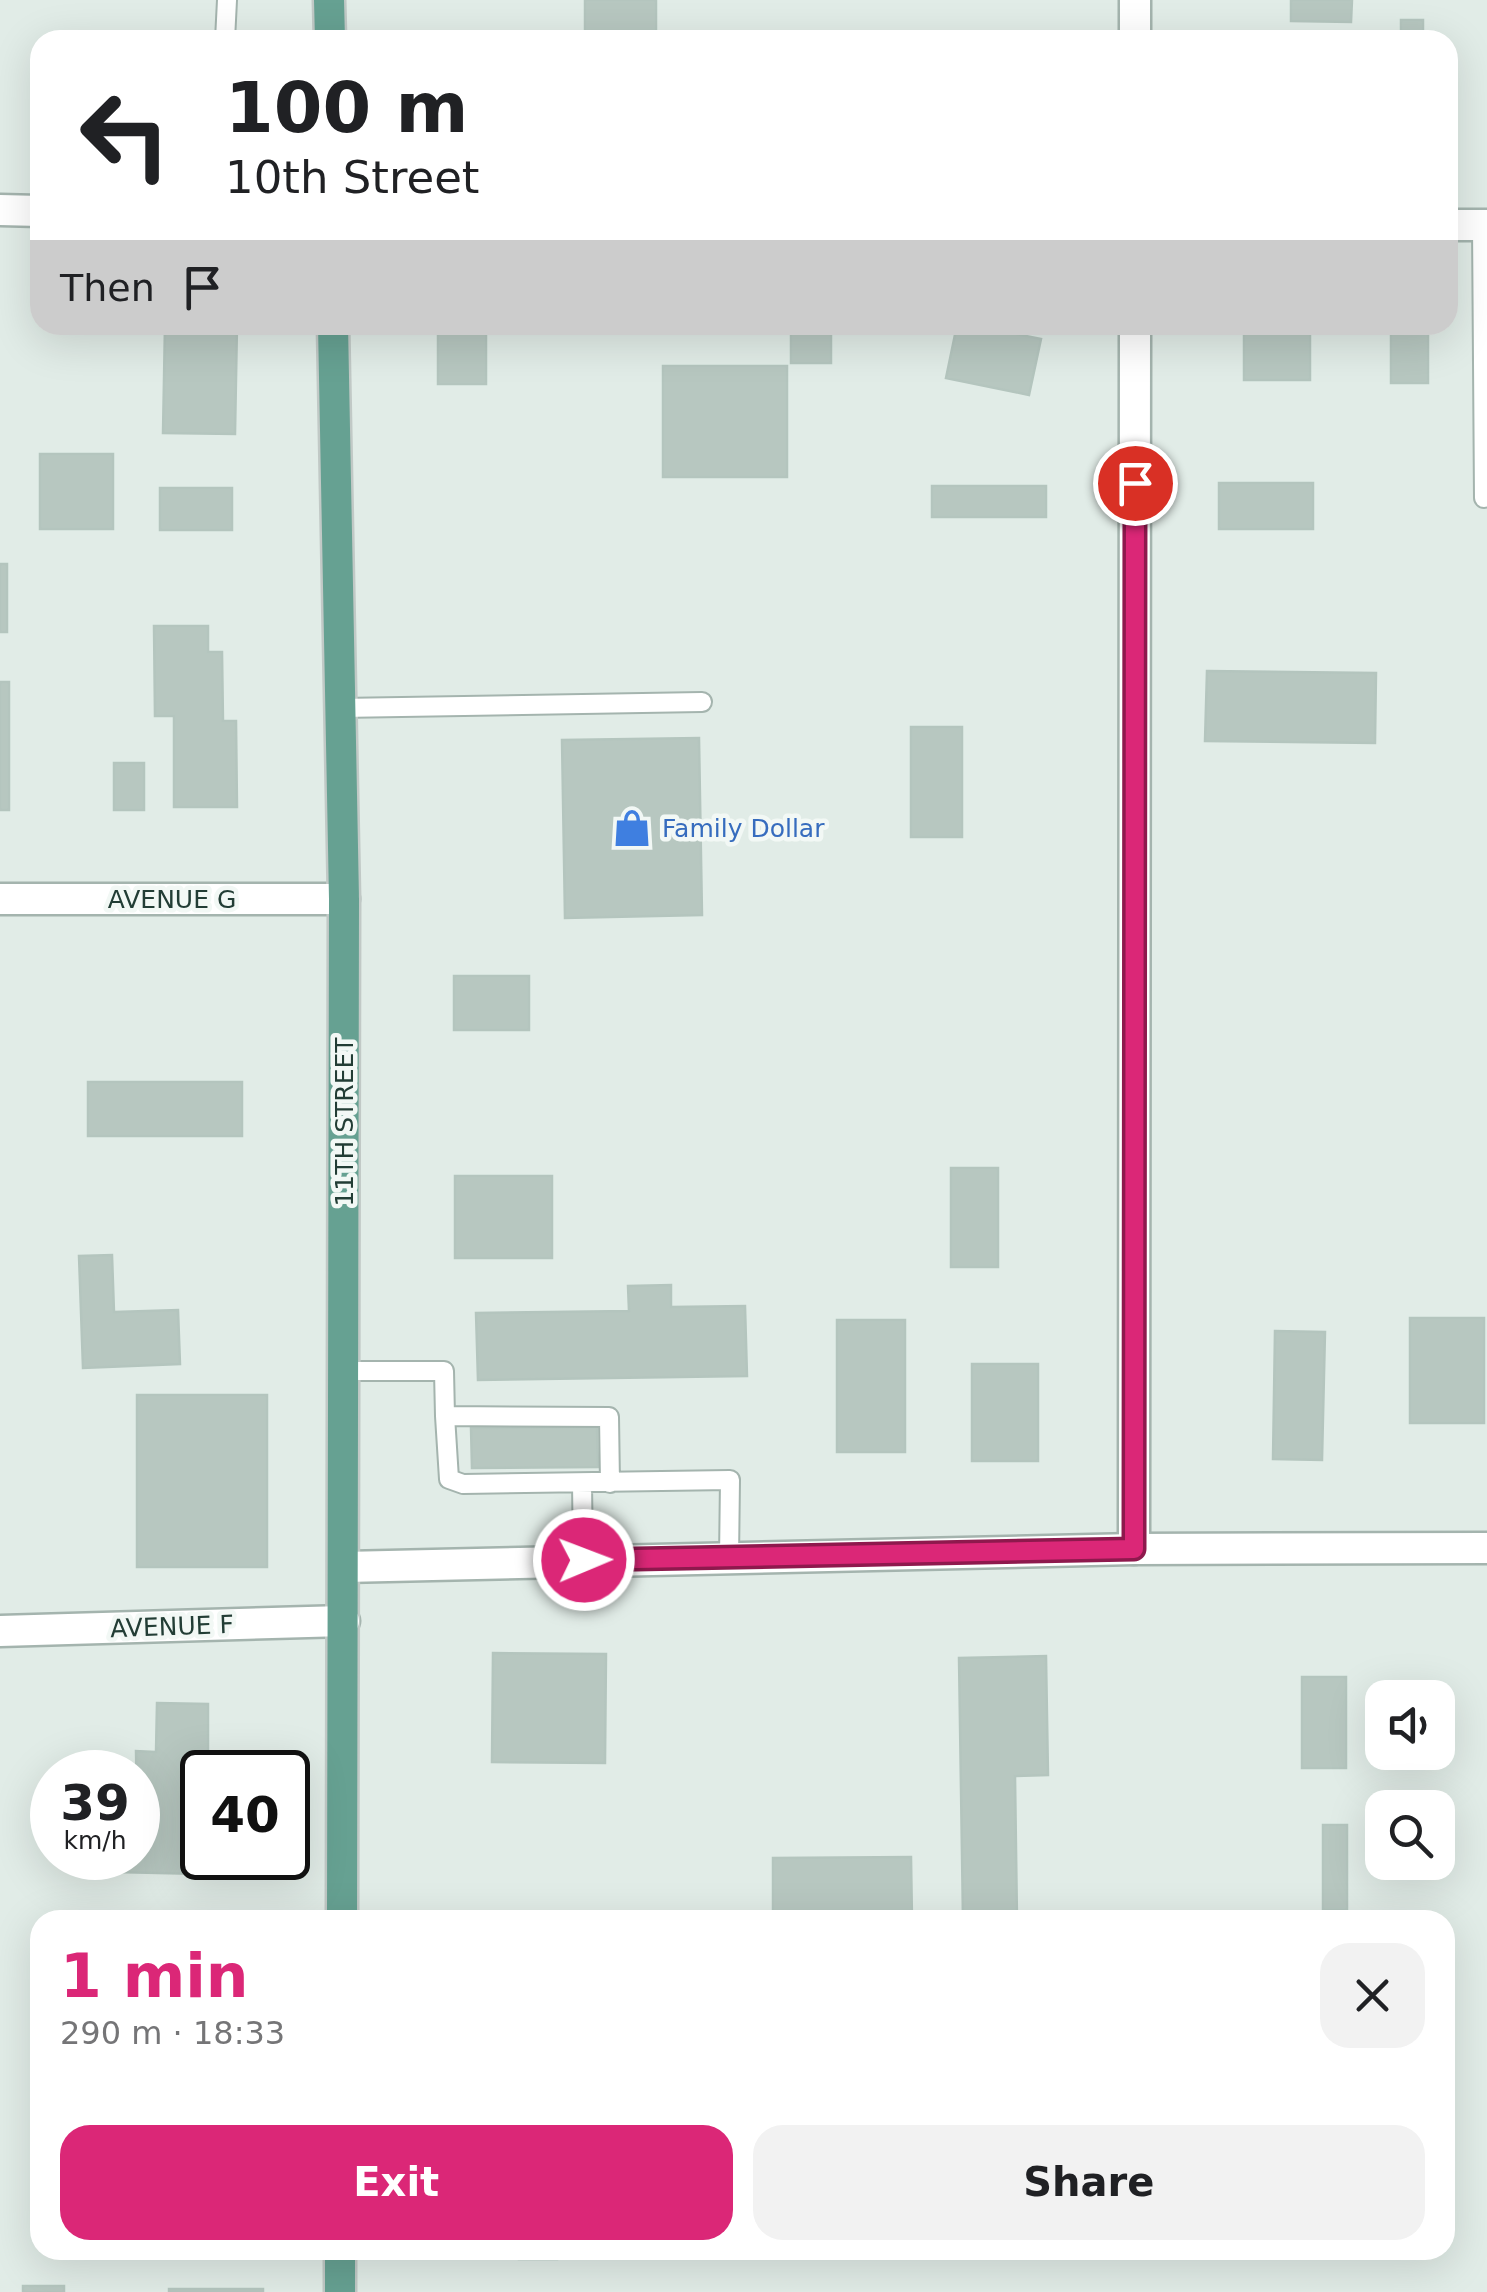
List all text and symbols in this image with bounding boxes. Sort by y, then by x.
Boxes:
text: 100 m [225,67,468,149]
icon: left [60,70,190,200]
text: 10th Street [225,151,479,204]
icon: arrive [175,260,230,315]
text: Then [60,266,155,310]
pin [1093,441,1178,526]
icon: arrive [1108,456,1163,511]
shop icon: Family Dollar [611,807,653,849]
place label: Family Dollar [662,814,825,843]
street label: AVENUE G [108,885,236,914]
street label: 11TH STREET [330,1037,359,1207]
position arrow [532,1508,636,1612]
street label: AVENUE F [110,1610,234,1643]
map controls [1365,1680,1455,1880]
button: sound [1365,1680,1455,1770]
speed limit sign: 40 [180,1750,310,1880]
text: 39 [60,1774,130,1832]
button: search [1365,1790,1455,1880]
text: km/h [63,1826,127,1855]
text: 1 min [60,1941,248,2011]
button: close [1320,1943,1425,2048]
text: 290 m · 18:33 [60,2014,285,2052]
button: Exit [60,2125,733,2240]
button: Share [753,2125,1425,2240]

